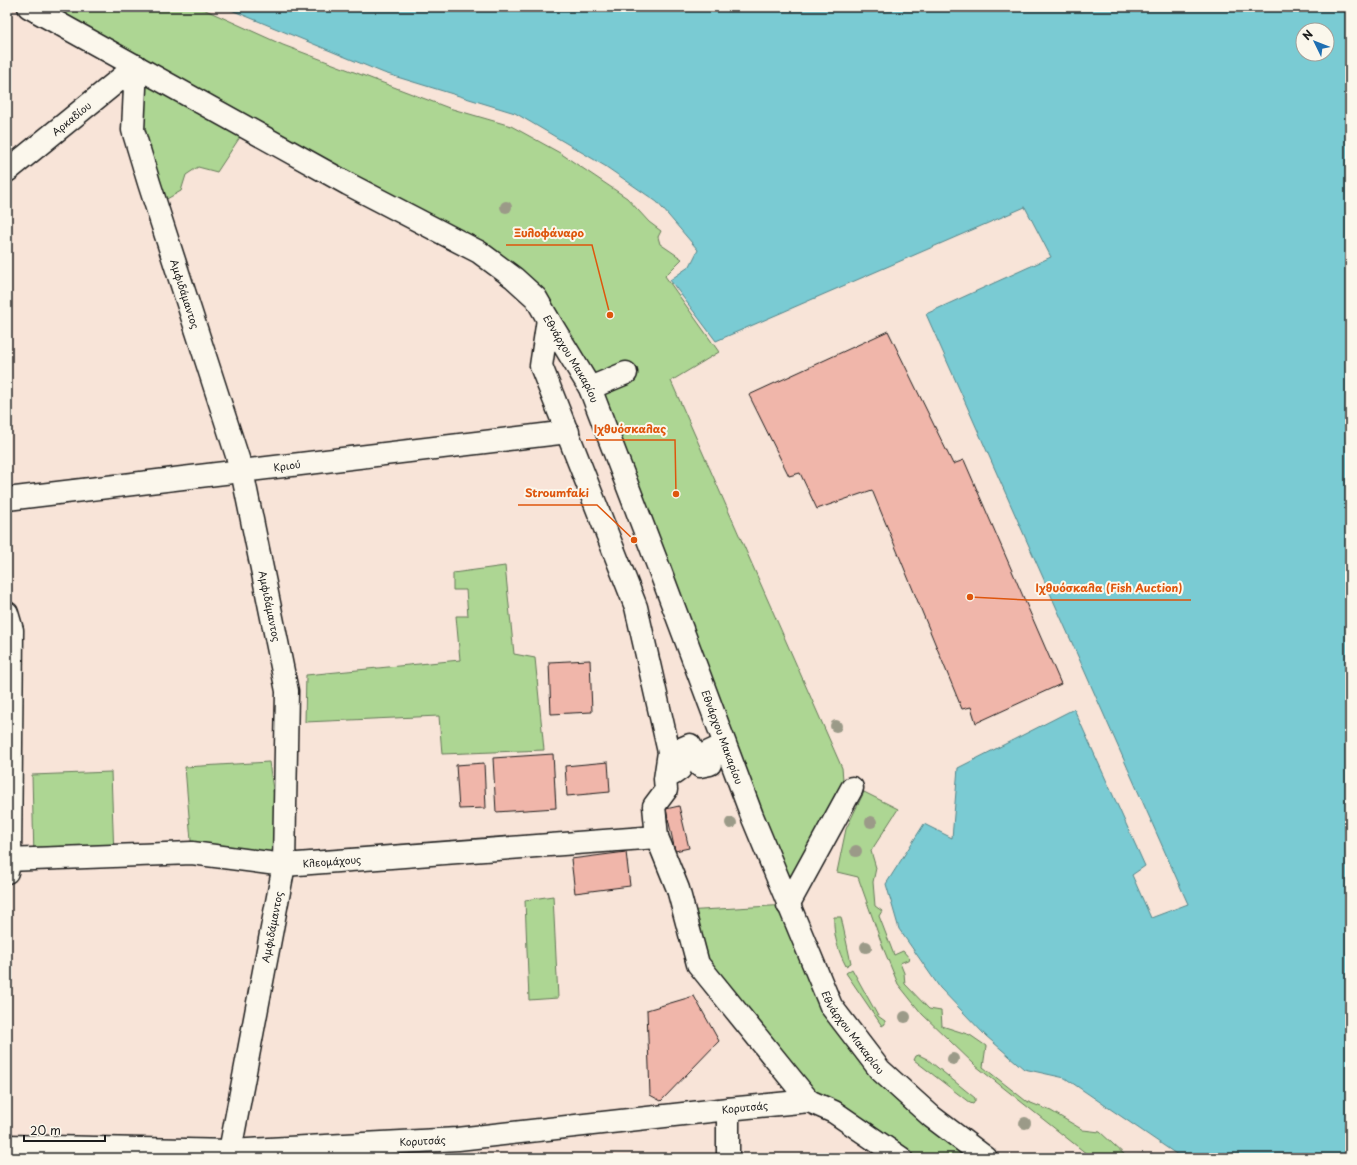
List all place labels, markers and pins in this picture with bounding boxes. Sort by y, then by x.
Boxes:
callout: Ξυλοφάναρο [506,222,592,245]
callout: Ιχθυόσκαλας [586,417,675,440]
callout: Stroumfaki [518,482,597,505]
callout: Ιχθυόσκαλα (Fish Auction) [1028,577,1191,600]

